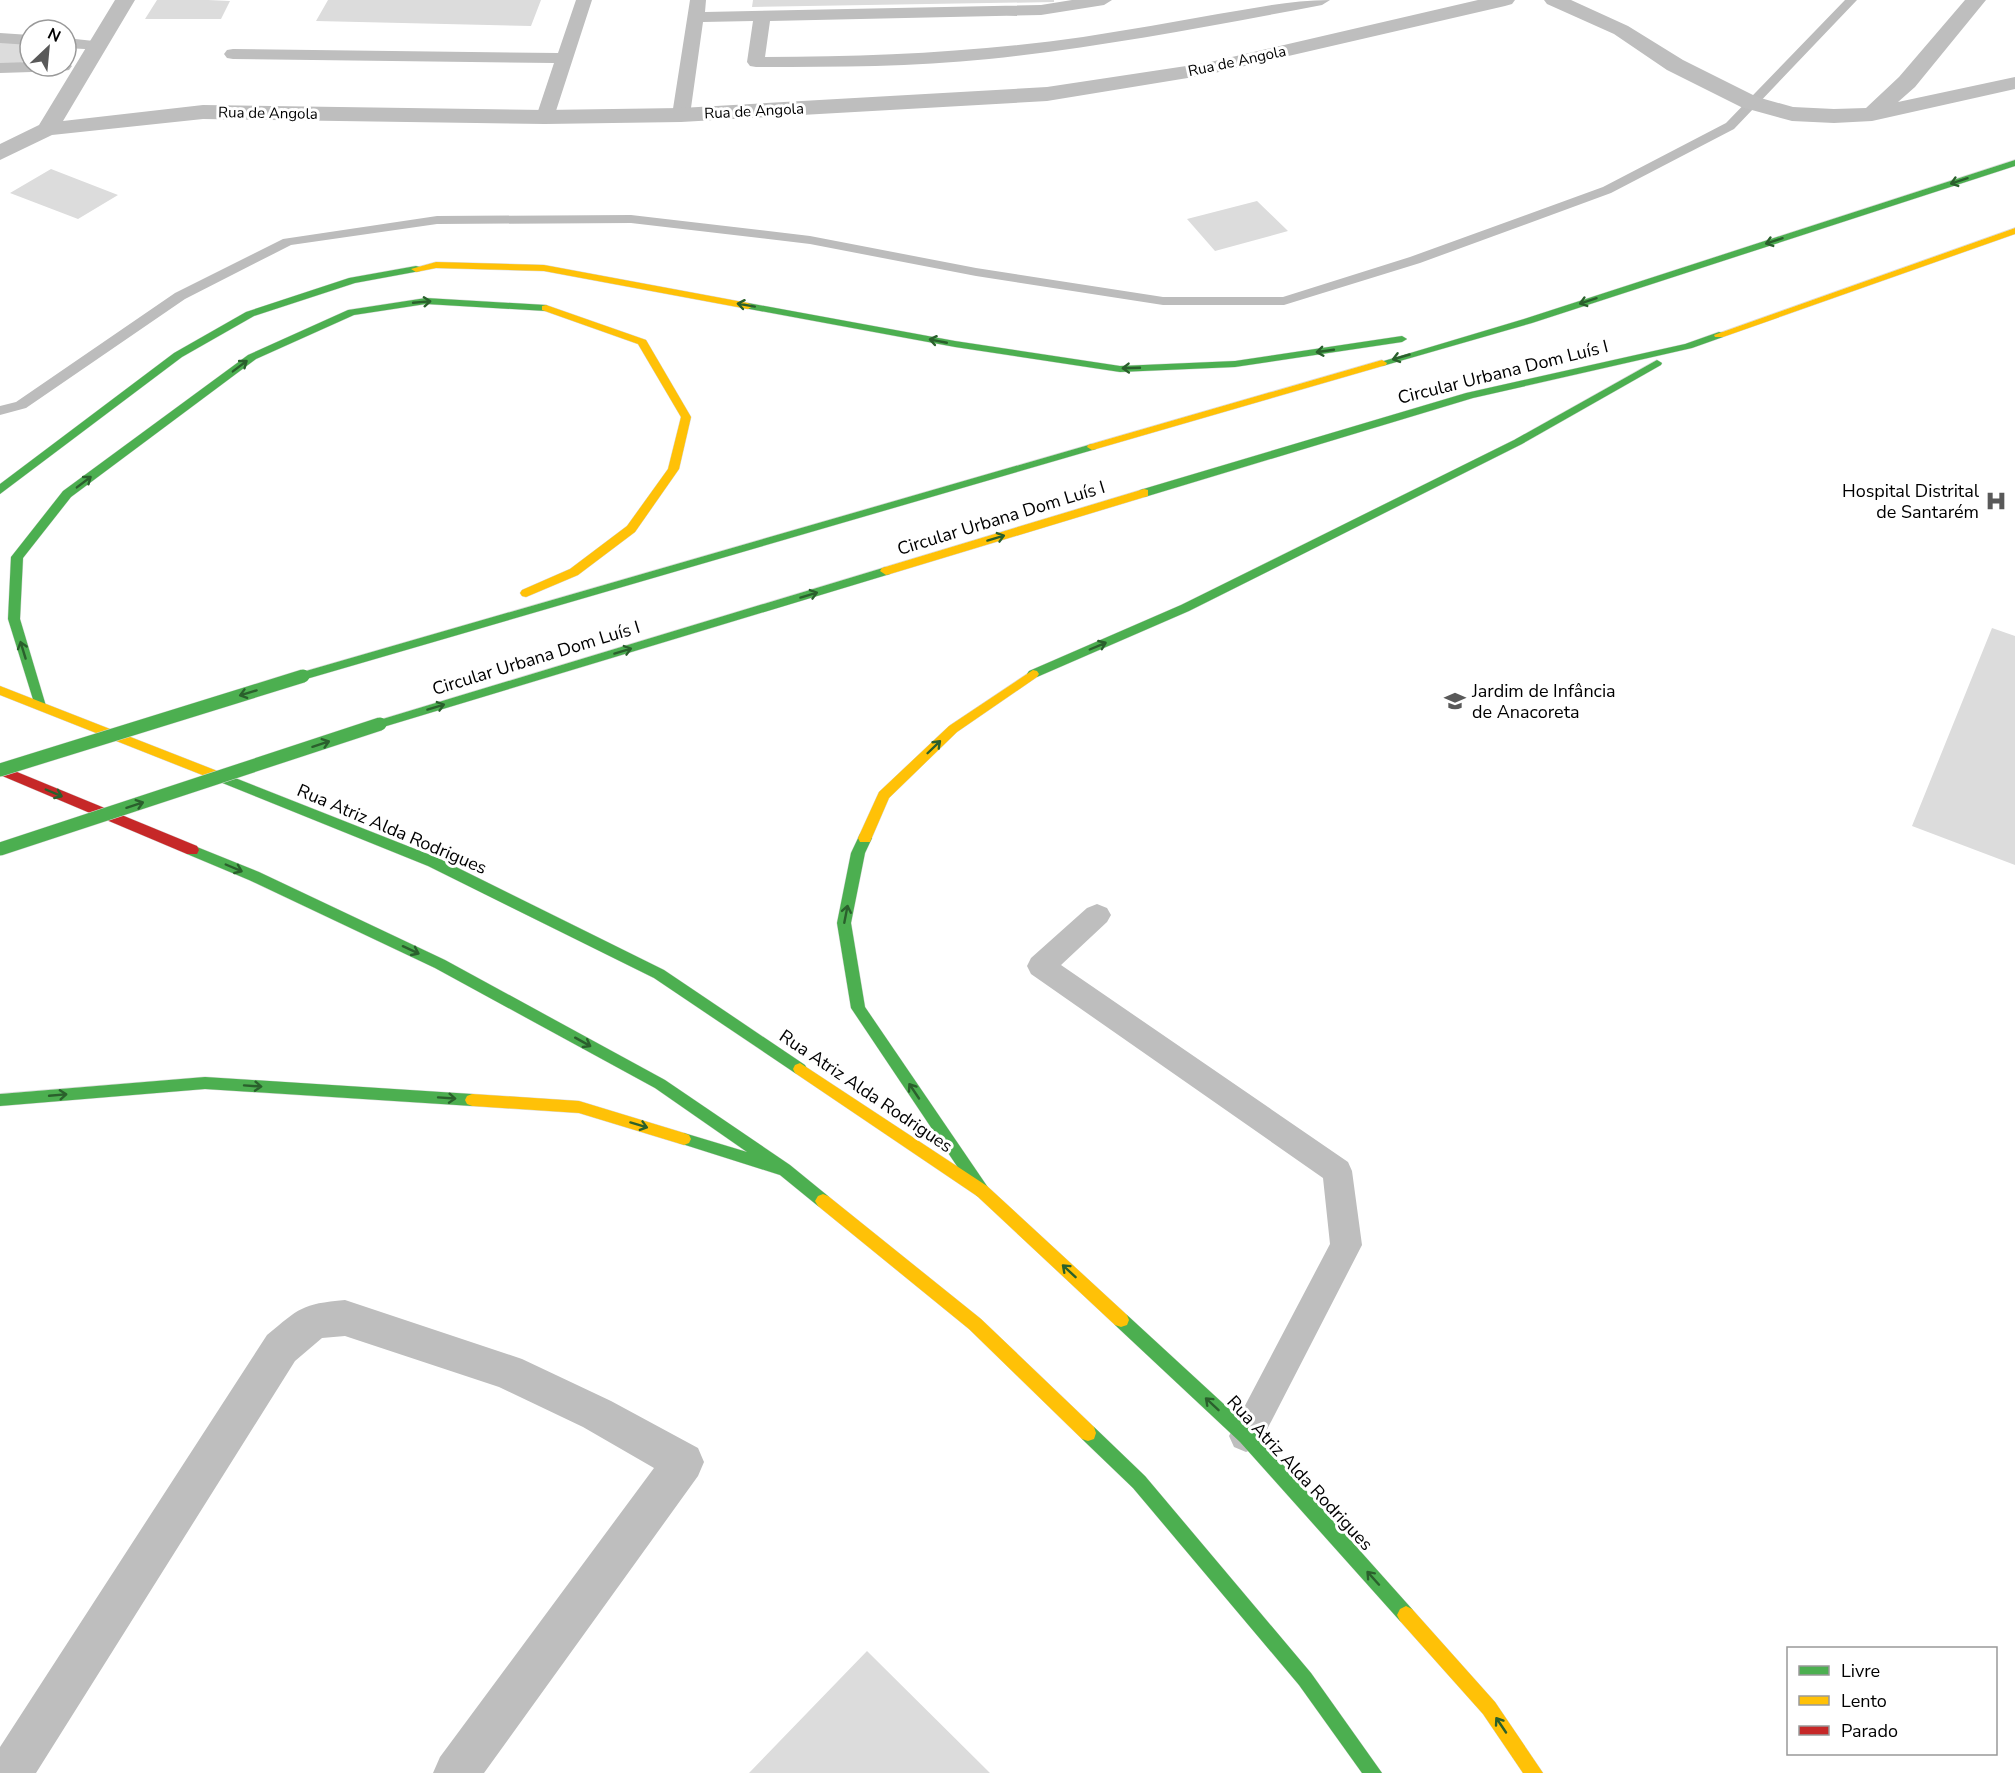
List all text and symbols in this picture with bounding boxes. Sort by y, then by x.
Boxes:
north arrow [18,18,78,78]
text: N [44,23,64,48]
street label: Rua de Angola [1186,41,1288,81]
street label: Rua de Angola [704,98,804,124]
street label: Rua de Angola [218,102,318,124]
one-way arrow [1950,177,1969,188]
one-way arrow [1765,237,1784,248]
one-way arrow [1579,296,1598,307]
one-way arrow [411,297,431,308]
one-way arrow [737,299,757,310]
street label: Circular Urbana Dom Luís I [1395,334,1611,410]
one-way arrow [929,335,948,346]
one-way arrow [1315,345,1335,356]
one-way arrow [1392,352,1411,363]
one-way arrow [232,360,248,372]
one-way arrow [1121,363,1141,374]
street label: Circular Urbana Dom Luís I [894,475,1108,561]
one-way arrow [75,476,91,489]
place label: Hospital Distrital de Santarém [1842,479,1980,524]
hospital icon: Hospital Distrital de Santarém [1984,489,2008,513]
one-way arrow [986,532,1005,543]
one-way arrow [799,589,818,600]
street label: Circular Urbana Dom Luís I [429,615,643,701]
one-way arrow [1089,640,1107,651]
one-way arrow [17,641,28,660]
one-way arrow [613,645,632,656]
place label: Jardim de Infância de Anacoreta [1471,679,1616,724]
one-way arrow [239,688,258,699]
school or university icon: Jardim de Infância de Anacoreta [1443,689,1467,713]
one-way arrow [426,701,445,712]
one-way arrow [311,738,330,749]
one-way arrow [926,740,941,755]
street label: Rua Atriz Alda Rodrigues [293,778,491,880]
one-way arrow [44,788,63,799]
one-way arrow [125,798,144,809]
one-way arrow [224,863,243,874]
one-way arrow [841,905,852,925]
one-way arrow [401,945,419,957]
street label: Rua Atriz Alda Rodrigues [775,1024,957,1158]
one-way arrow [574,1036,591,1048]
one-way arrow [242,1080,262,1091]
one-way arrow [908,1083,920,1099]
one-way arrow [48,1089,68,1100]
one-way arrow [437,1093,457,1104]
one-way arrow [629,1120,648,1131]
one-way arrow [1062,1264,1077,1278]
street label: Rua Atriz Alda Rodrigues [1222,1390,1378,1556]
one-way arrow [1205,1397,1220,1411]
one-way arrow [1366,1570,1380,1585]
legend [1787,1647,1997,1755]
text: Livre [1841,1659,1880,1683]
text: Lento [1841,1689,1887,1713]
one-way arrow [1494,1716,1507,1733]
text: Parado [1841,1719,1898,1743]

